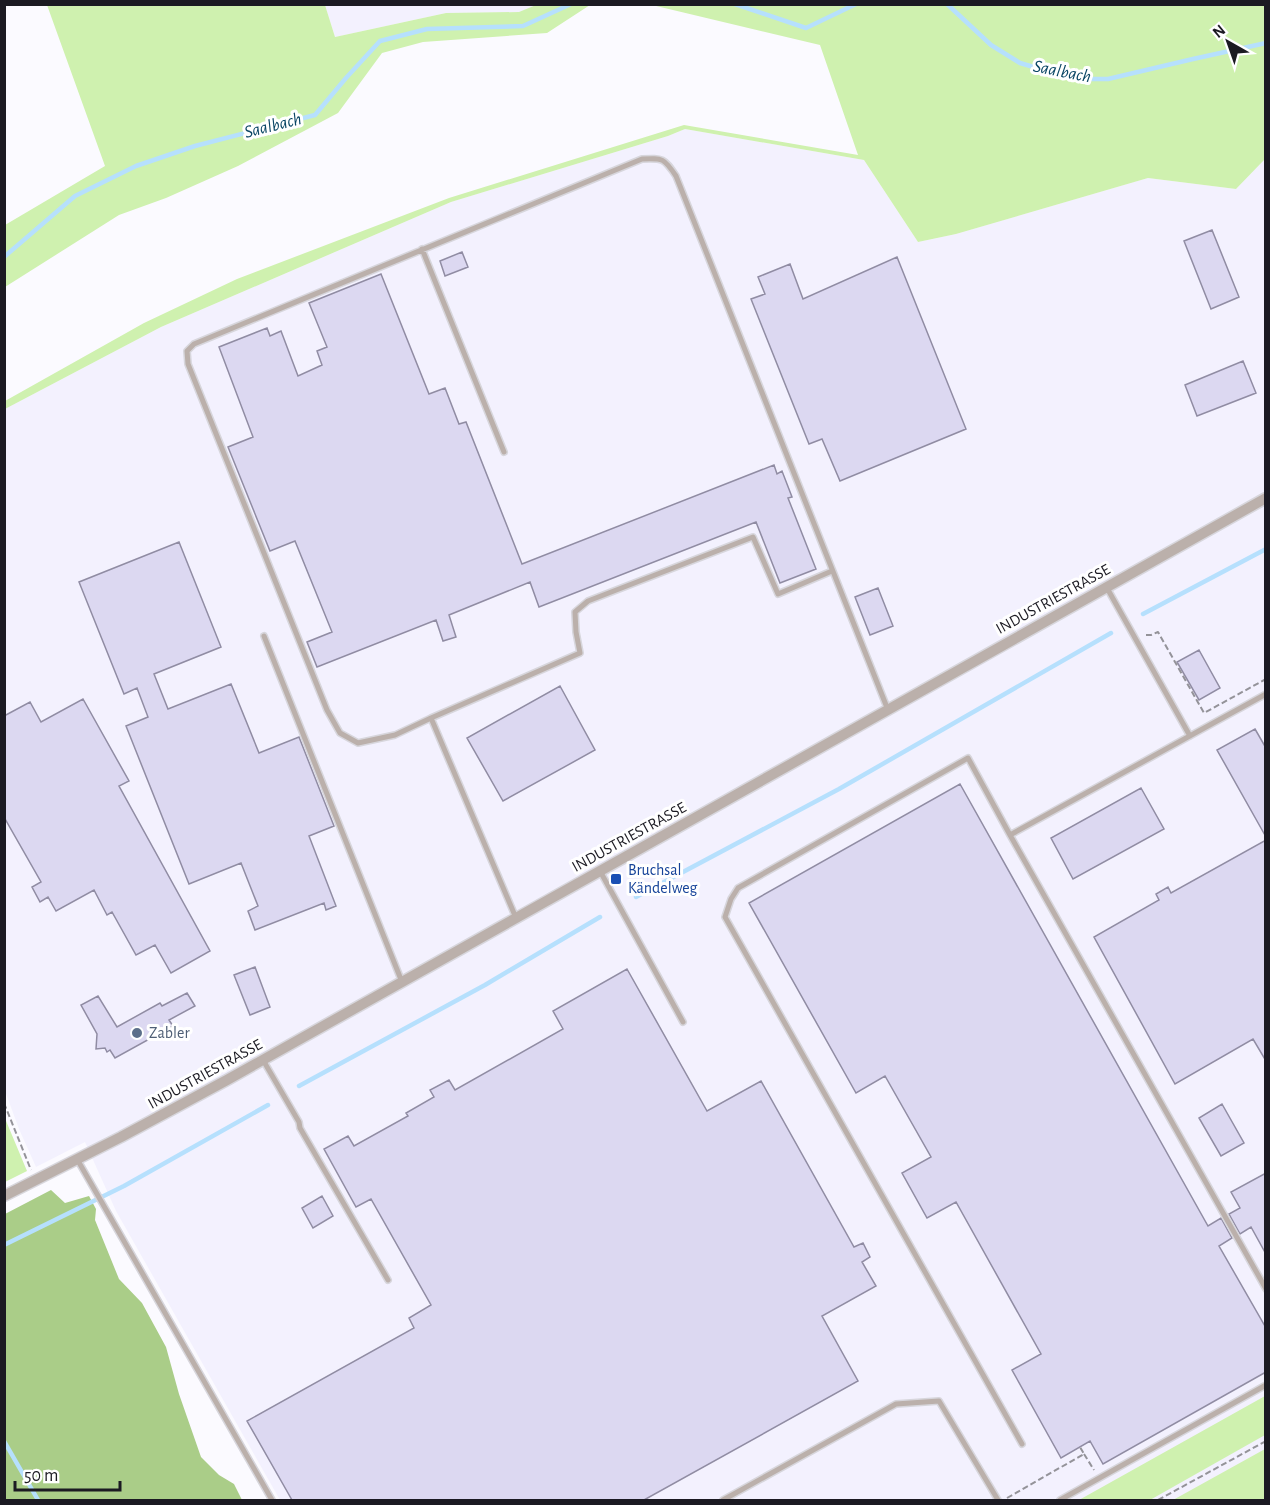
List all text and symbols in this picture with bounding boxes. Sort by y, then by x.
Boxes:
north arrow [1198,12,1258,72]
text: N [1210,22,1228,41]
water label: Saalbach [1032,58,1092,86]
water label: Saalbach [243,110,303,142]
street label: INDUSTRIESTRASSE [993,561,1113,637]
street label: INDUSTRIESTRASSE [569,799,689,875]
place label: Bruchsal Kändelweg [628,862,697,896]
marker: Bruchsal Kändelweg [609,872,623,886]
place label: Zabler [149,1025,190,1041]
marker: Zabler [130,1026,144,1040]
street label: INDUSTRIESTRASSE [145,1036,265,1112]
scale bar [15,1454,120,1492]
text: 50 m [24,1467,58,1485]

